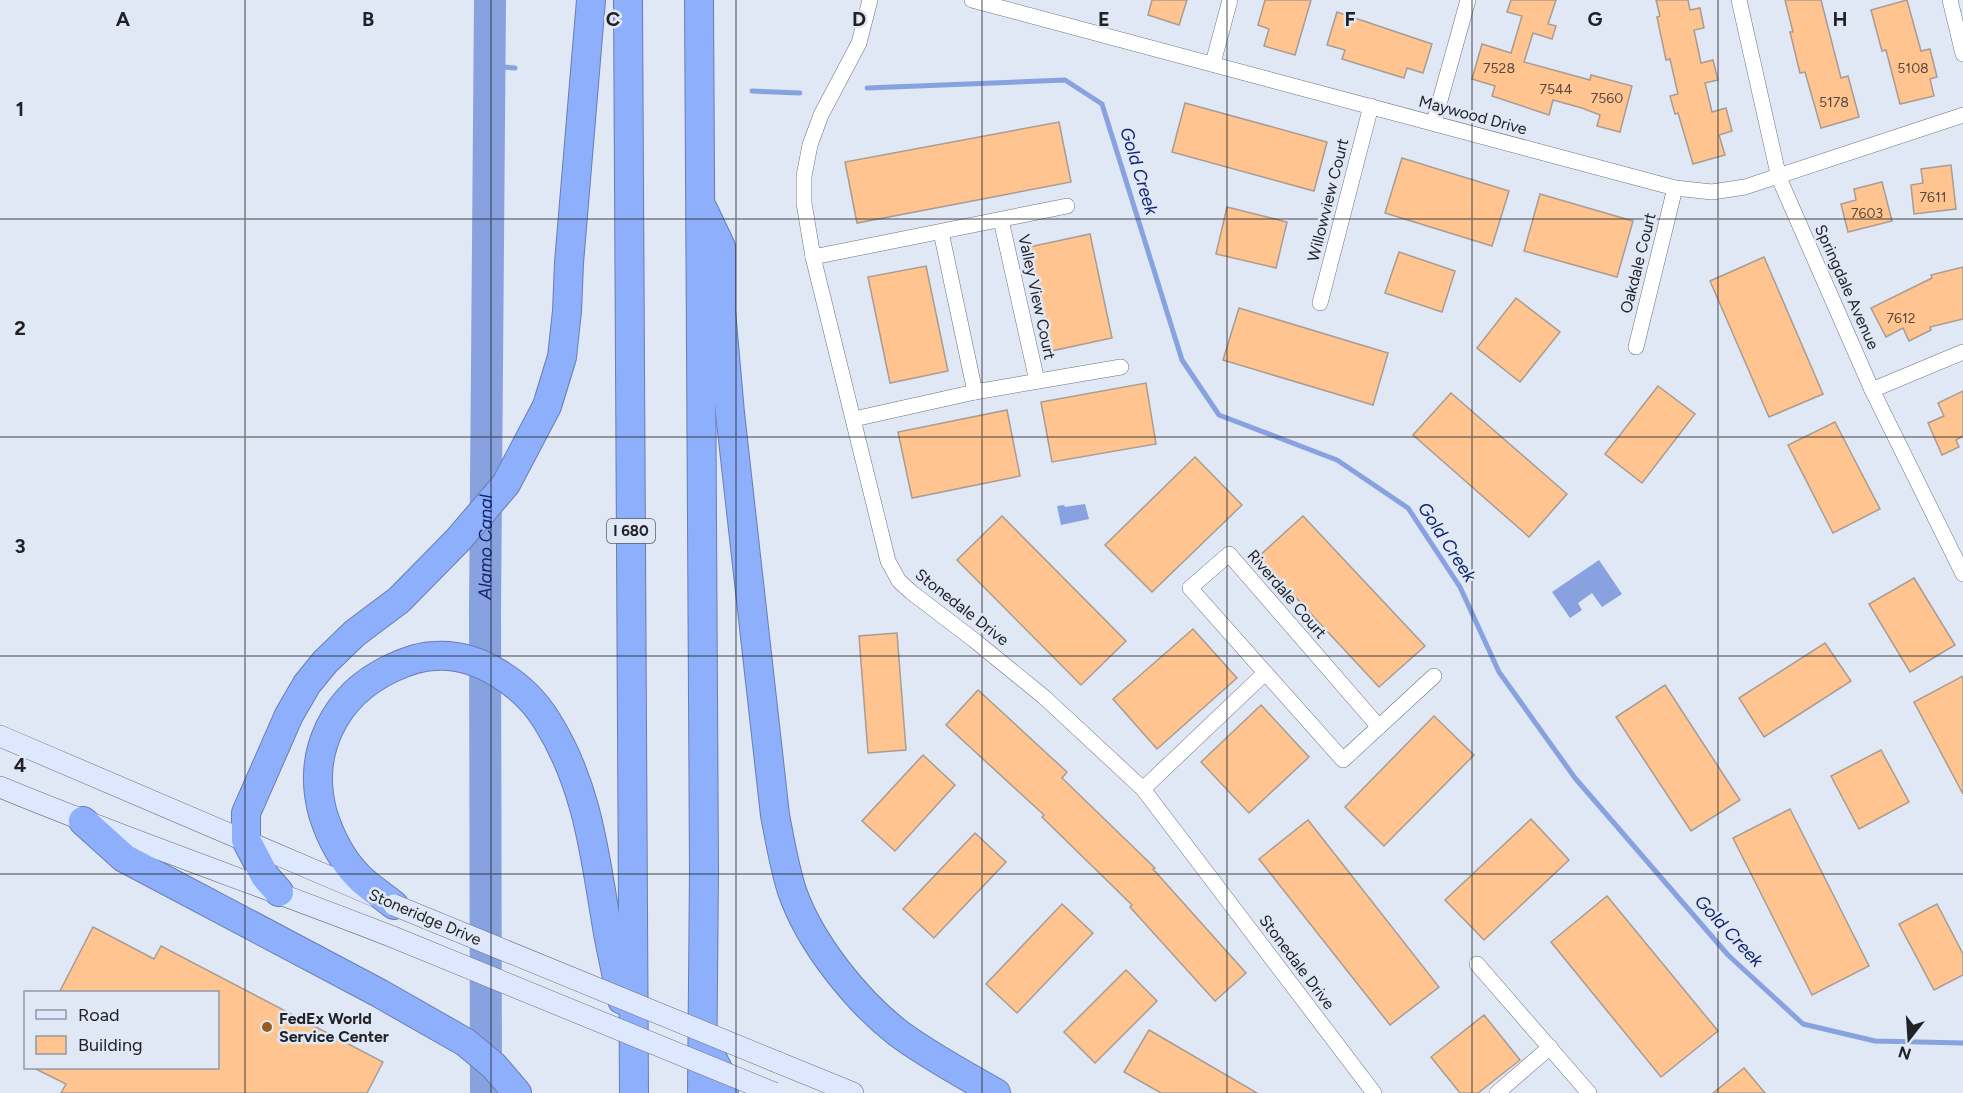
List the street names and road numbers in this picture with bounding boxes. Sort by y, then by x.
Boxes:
street label: Maywood Drive [1417,91,1529,139]
street label: Willowview Court [1304,137,1352,263]
street label: Oakdale Court [1616,211,1660,315]
street label: Springdale Avenue [1811,222,1883,353]
street label: Valley View Court [1014,233,1060,361]
road number: I 680 [607,519,655,543]
street label: Riverdale Court [1243,546,1331,642]
street label: Stonedale Drive [911,565,1013,650]
street label: Stoneridge Drive [366,885,484,949]
street label: Stonedale Drive [1255,911,1339,1013]

